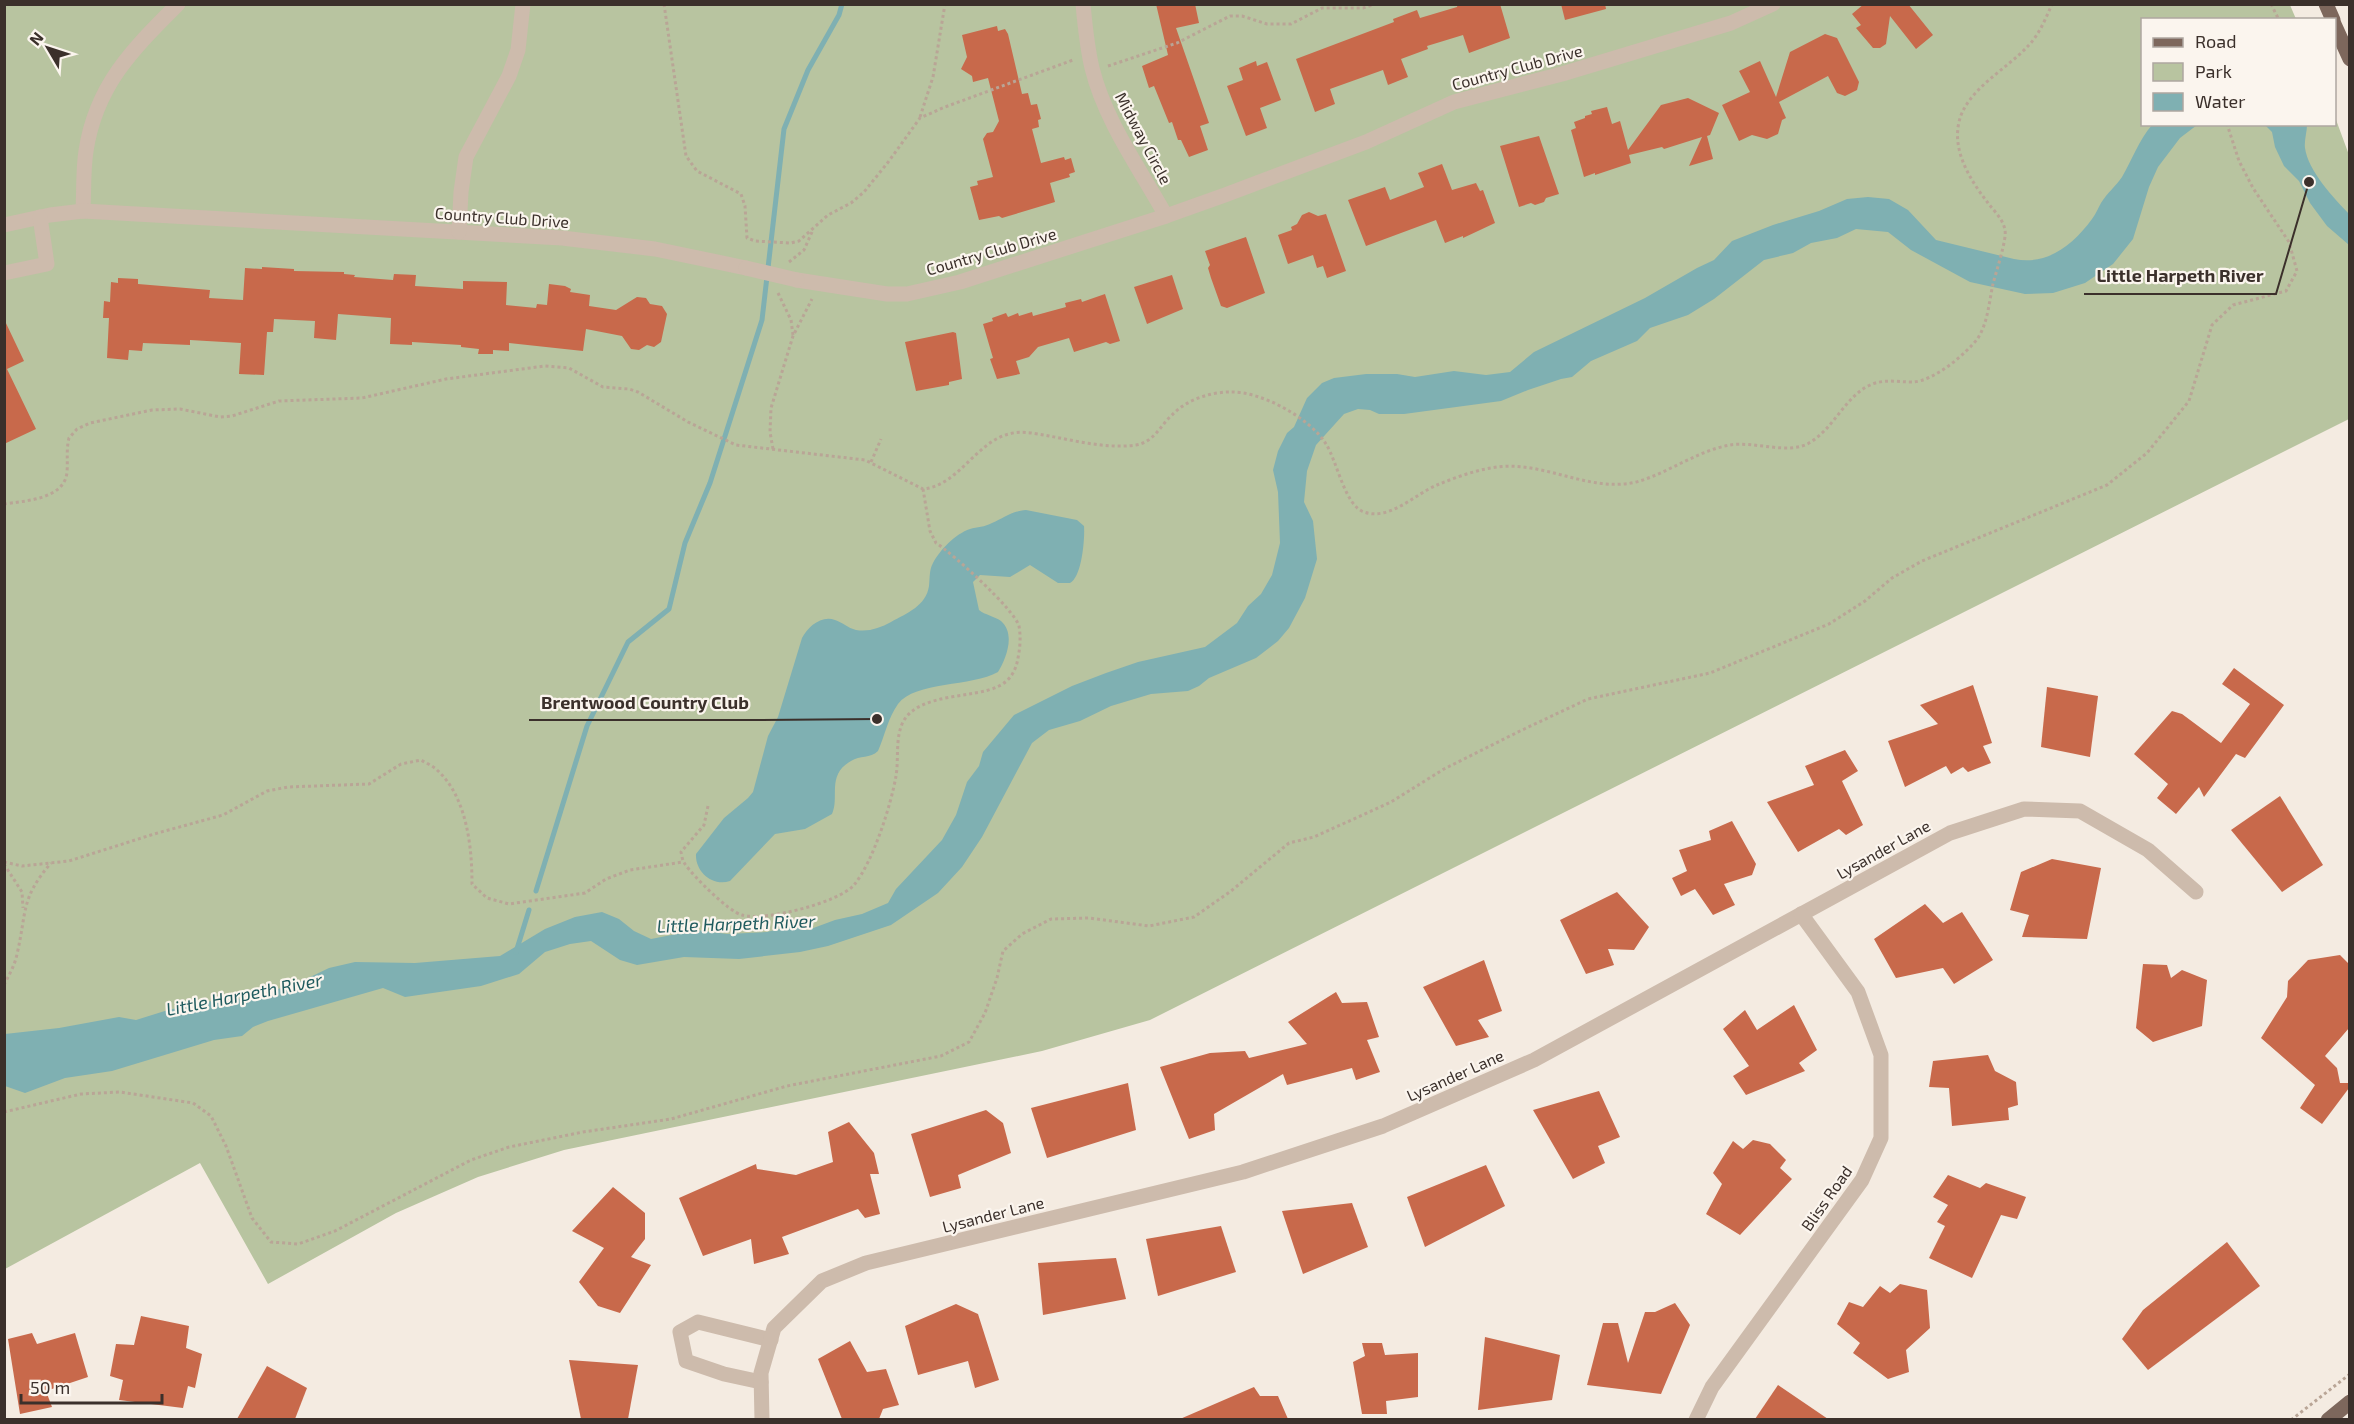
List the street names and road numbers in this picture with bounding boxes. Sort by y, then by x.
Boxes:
street label: Country Club Drive [1450,40,1584,94]
street label: Midway Circle [1112,89,1176,187]
street label: Country Club Drive [434,203,570,231]
street label: Country Club Drive [924,223,1058,279]
street label: Lysander Lane [1833,815,1933,883]
street label: Lysander Lane [1404,1045,1506,1105]
street label: Bliss Road [1797,1162,1855,1234]
street label: Lysander Lane [940,1192,1046,1236]

